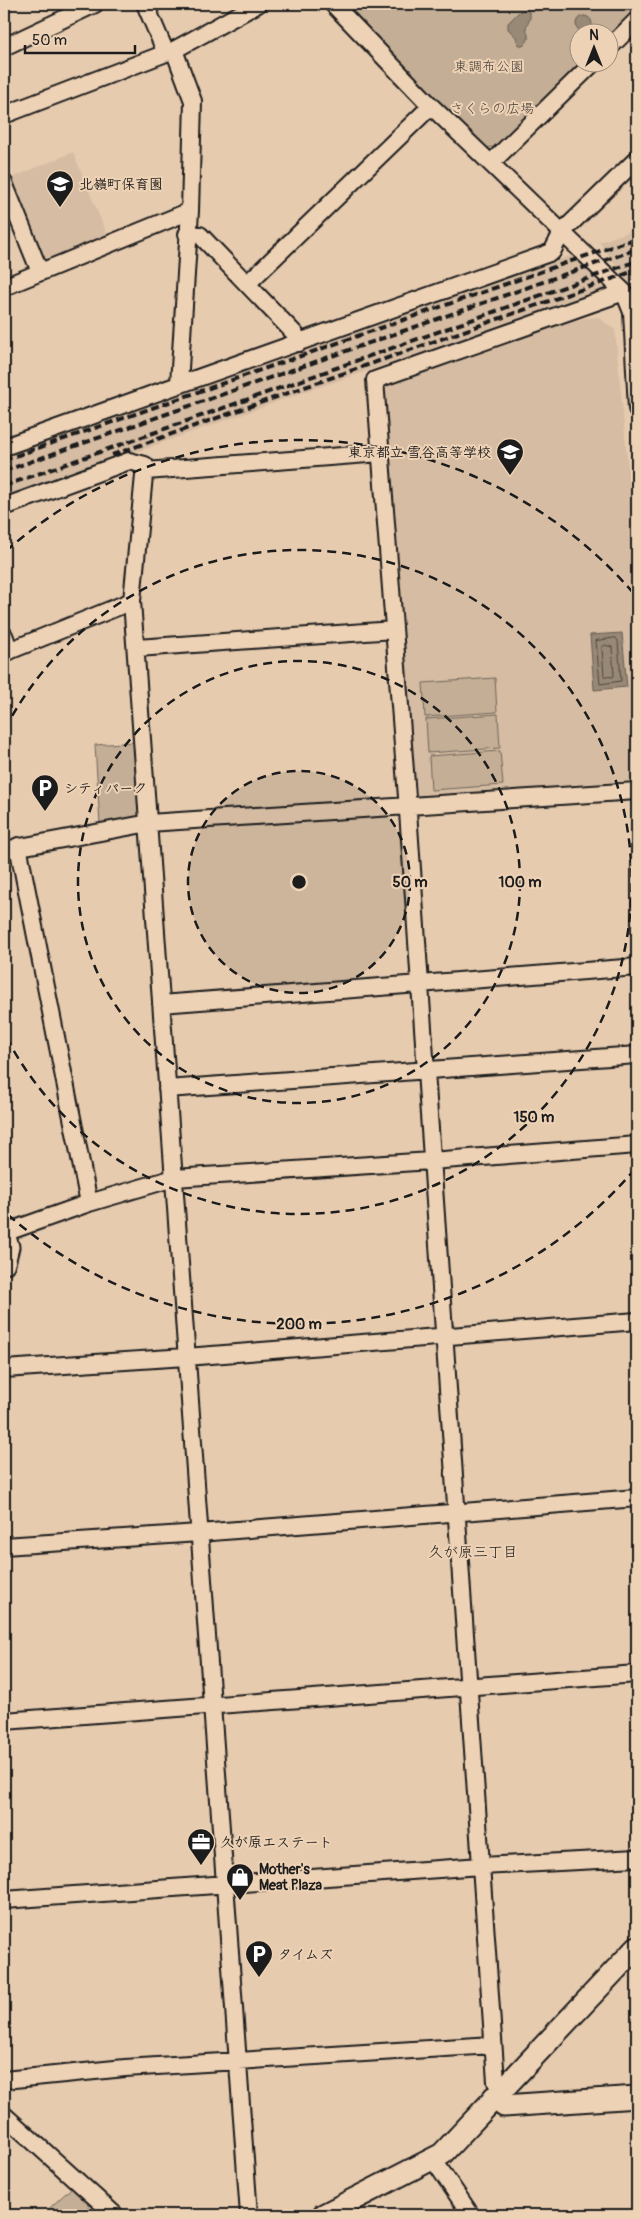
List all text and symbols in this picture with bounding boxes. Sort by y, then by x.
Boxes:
scale bar [25,22,135,54]
north arrow [568,22,618,72]
text: N [589,27,599,44]
text: 50 m [32,31,67,50]
park label: 東調布公園 [454,58,524,75]
park label: さくらの広場 [450,100,534,117]
school or university icon: 北嶺町保育園 [45,169,75,208]
place label: 北嶺町保育園 [79,176,163,193]
school or university icon: 東京都立 雪谷高等学校 [495,437,525,476]
place label: 東京都立 雪谷高等学校 [348,444,491,461]
parking icon: シティパーク [30,773,60,812]
place label: シティパーク [64,780,147,797]
centre of rings [290,873,308,891]
text: 50 m [393,873,427,892]
text: 100 m [499,873,541,892]
text: 150 m [514,1108,554,1127]
text: 200 m [276,1315,322,1334]
district label: 久が原三丁目 [428,1543,518,1562]
office icon: 久が原エステート [186,1827,216,1866]
place label: 久が原エステート [220,1834,333,1851]
place label: Mother's Meat Plaza [259,1861,323,1894]
shop icon: Mother's Meat Plaza [225,1862,255,1901]
parking icon: タイムズ [244,1939,274,1978]
place label: タイムズ [278,1946,333,1963]

